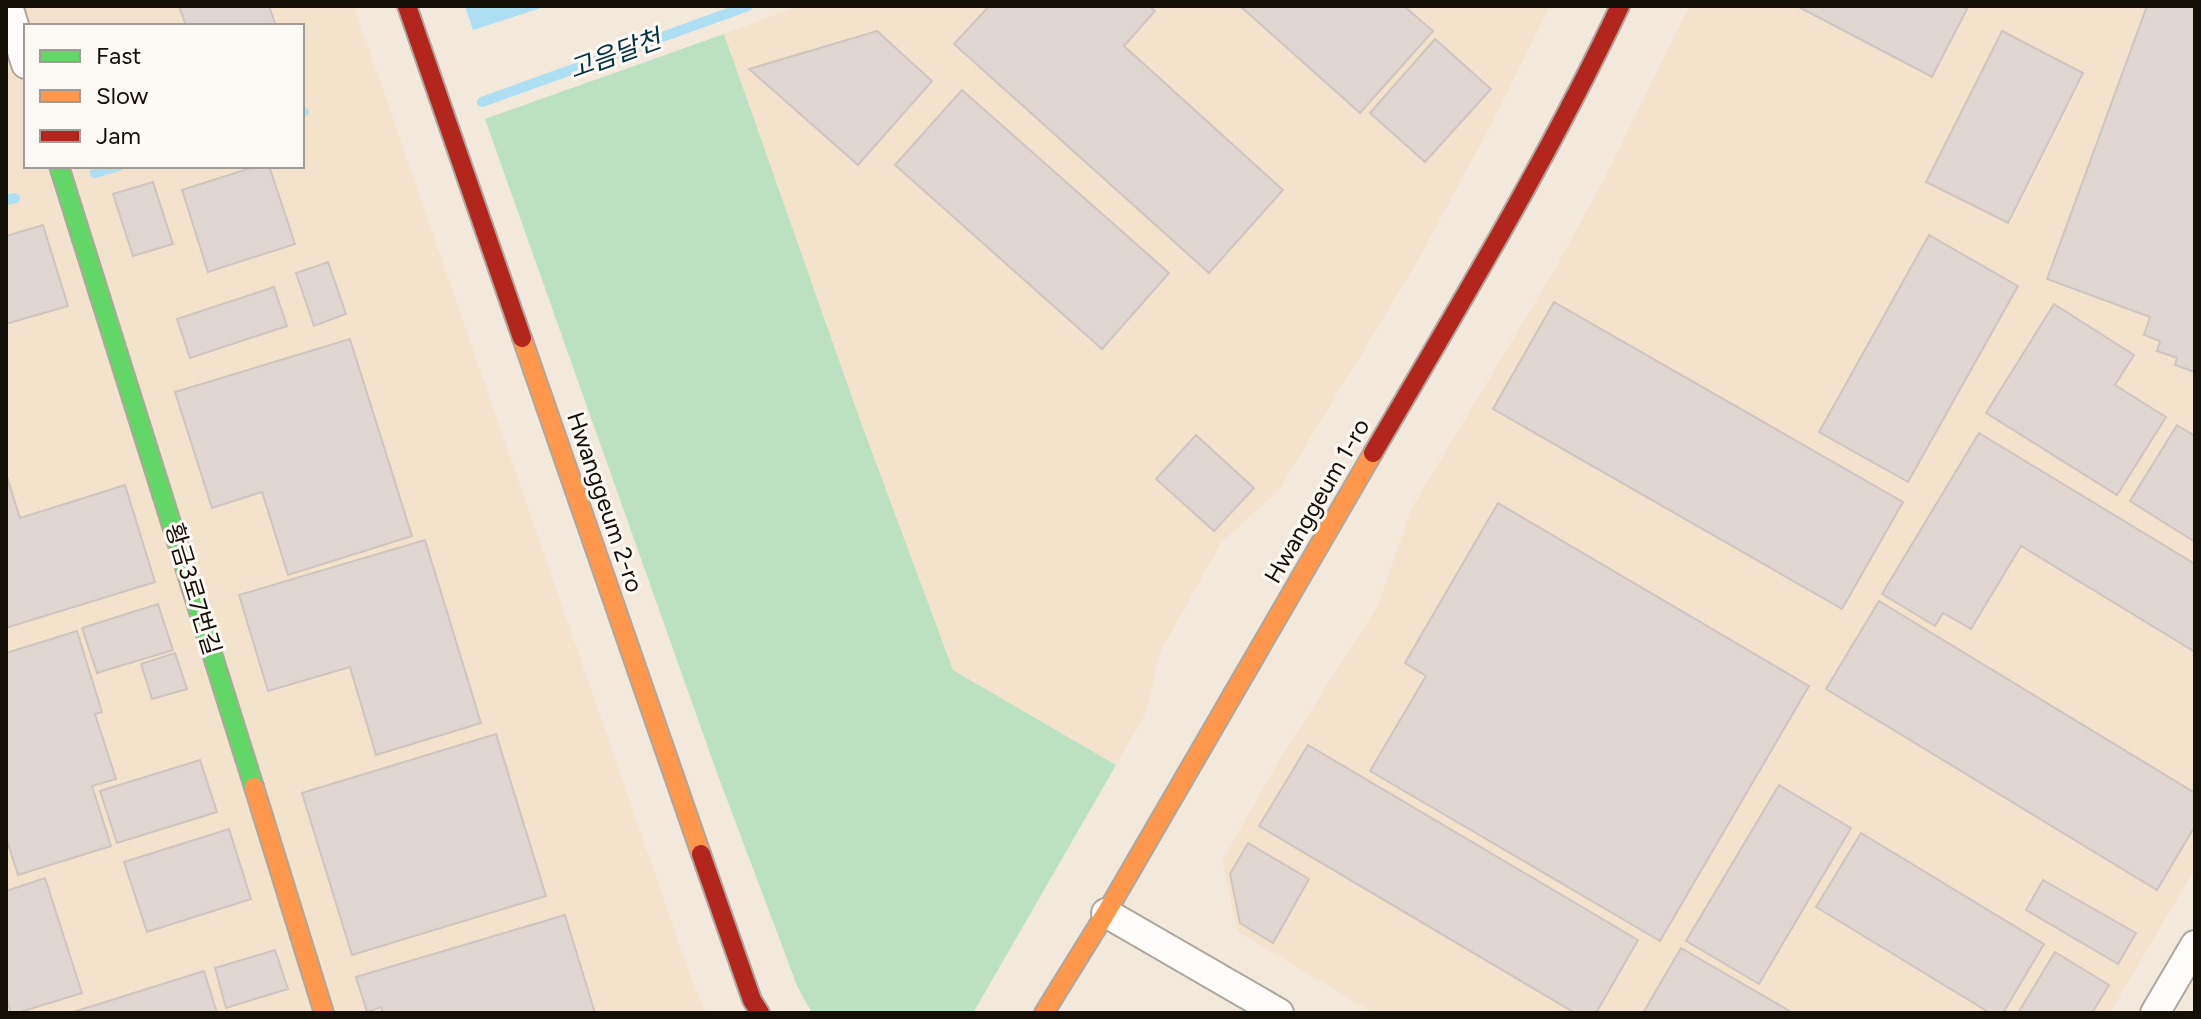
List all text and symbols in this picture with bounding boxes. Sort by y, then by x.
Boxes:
water label: 고음달천 [565,22,668,85]
legend [24,24,304,168]
text: Fast [96,41,141,70]
text: Slow [96,81,149,110]
text: Jam [96,121,141,150]
street label: Hwanggeum 2-ro [561,408,650,596]
street label: Hwanggeum 1-ro [1258,413,1375,588]
street label: 황금3로7번길 [160,519,227,658]

